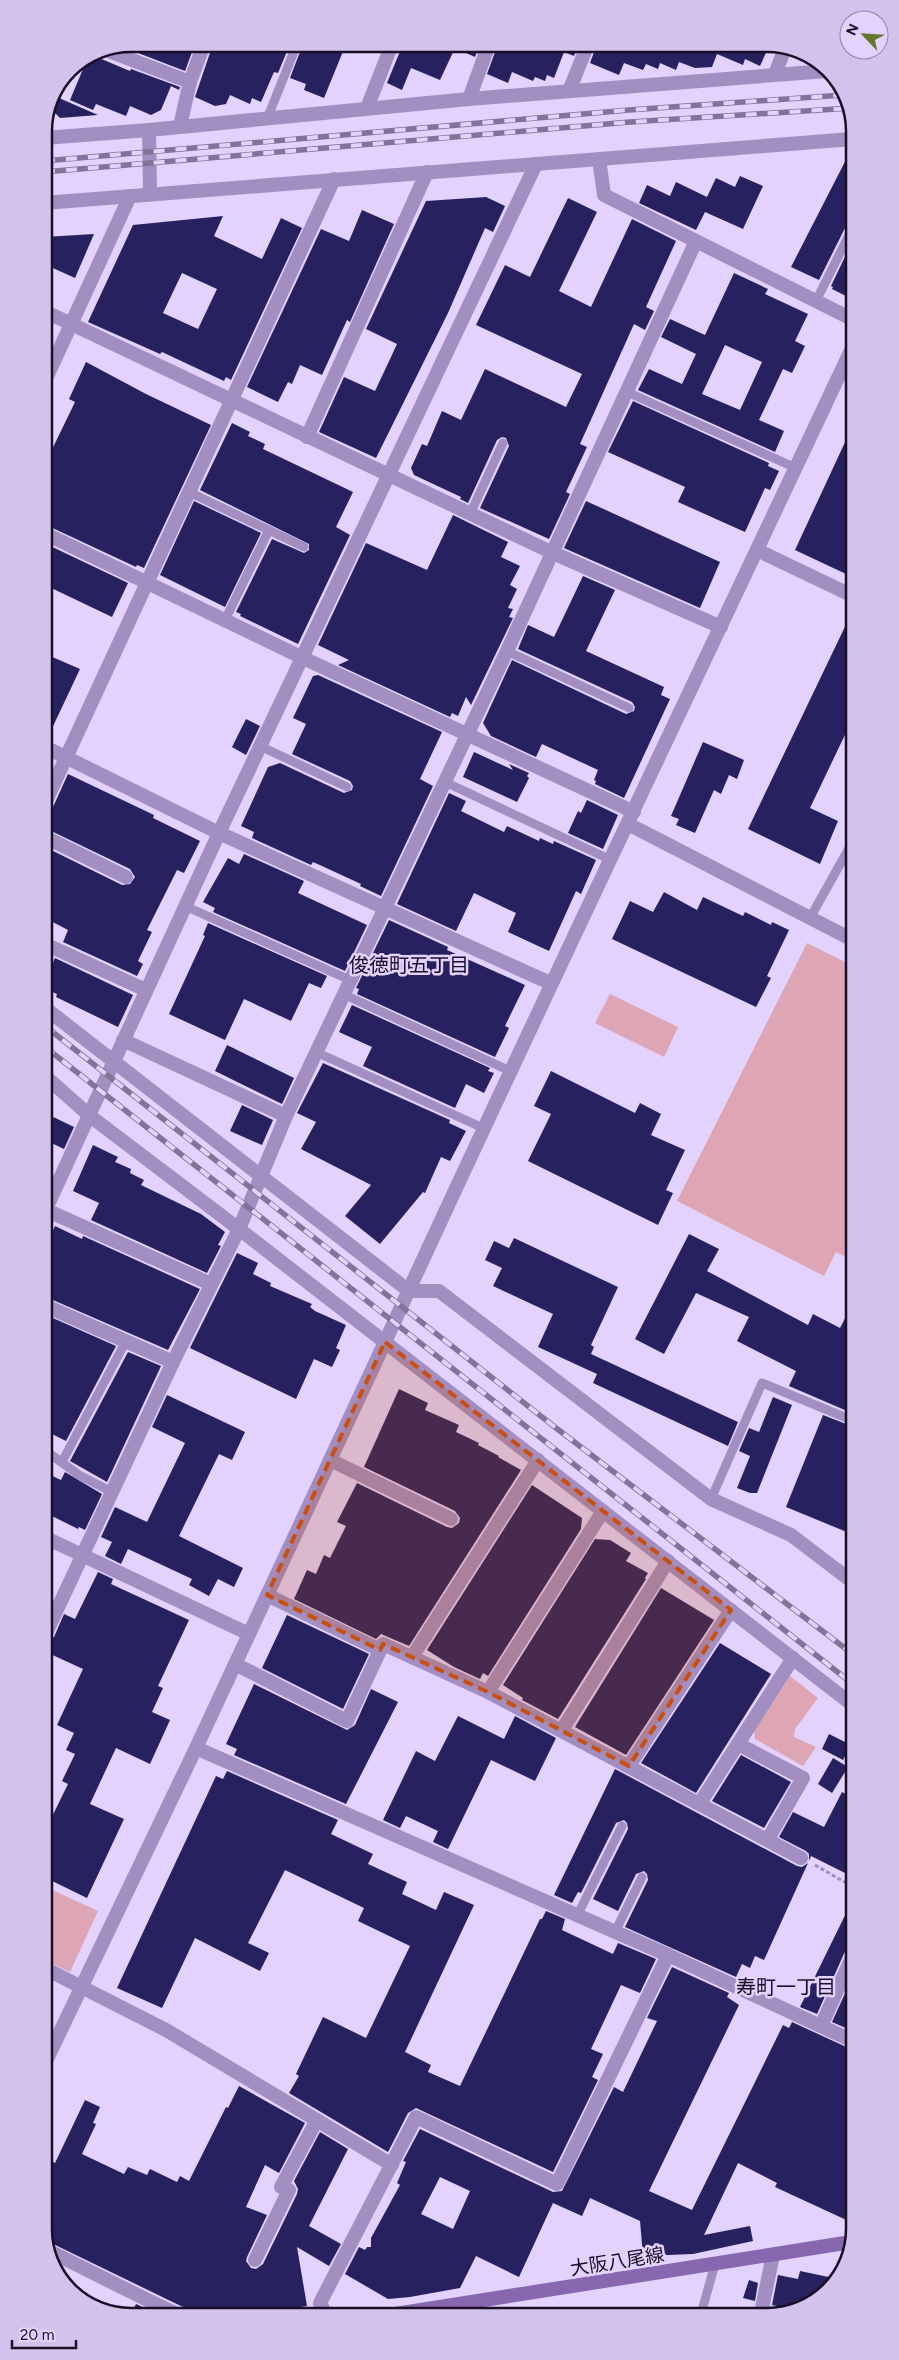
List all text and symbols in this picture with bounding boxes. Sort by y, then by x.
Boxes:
north arrow [839,10,889,60]
text: N [843,21,863,38]
district label: 俊徳町五丁目 [349,953,469,977]
district label: 寿町一丁目 [736,1975,836,1999]
street label: 大阪八尾線 [568,2243,666,2280]
scale bar [12,2318,76,2350]
text: 20 m [20,2326,54,2344]

